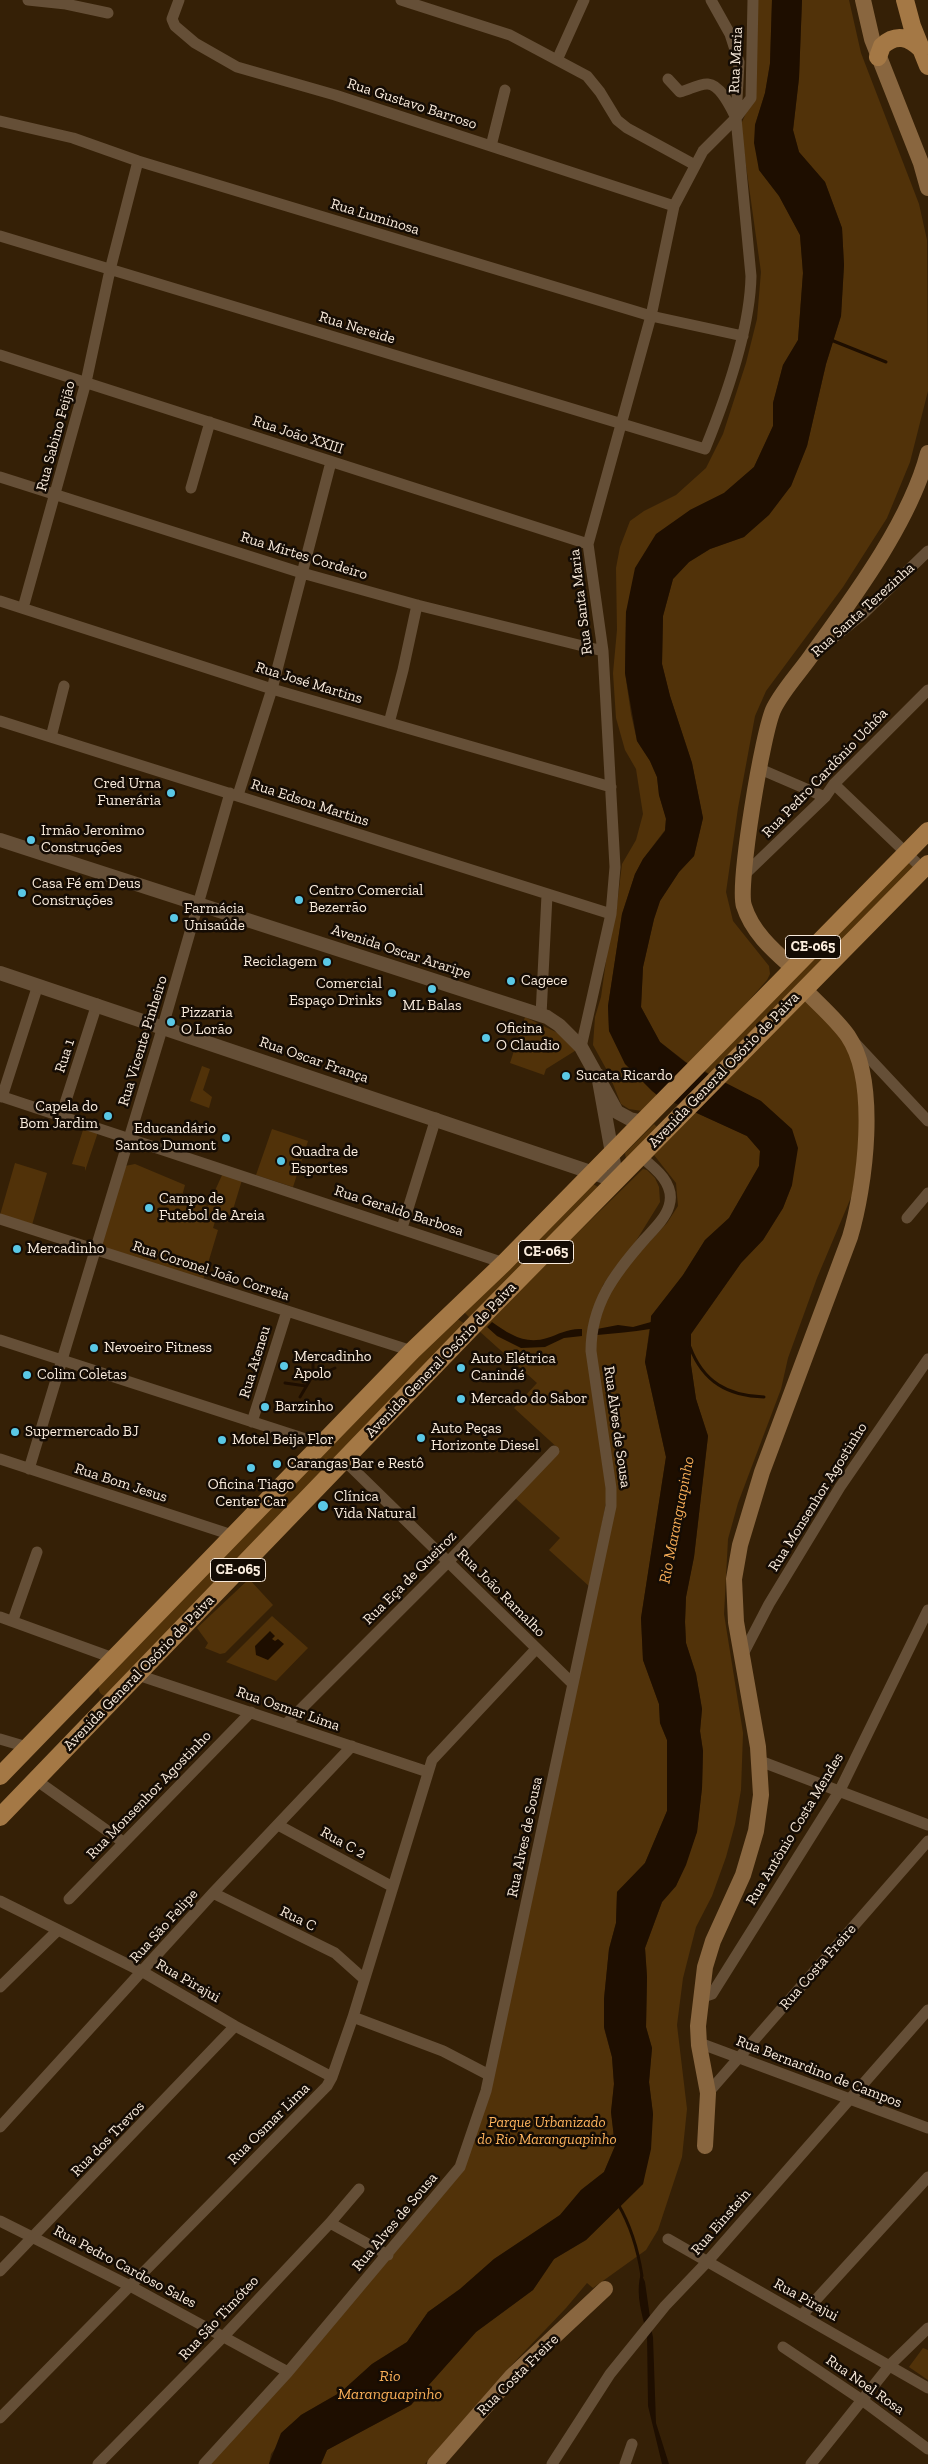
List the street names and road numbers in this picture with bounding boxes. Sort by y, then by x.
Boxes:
street label: Rua Maria [725,26,747,94]
street label: Rua Gustavo Barroso [345,75,479,133]
street label: Rua Luminosa [328,195,422,239]
street label: Rua Nereide [317,308,397,348]
street label: Rua Sabino Feijão [33,379,79,493]
street label: Rua João XXIII [250,412,346,458]
street label: Rua Mirtes Cordeiro [238,528,370,584]
street label: Rua Santa Maria [566,548,596,656]
street label: Rua Santa Terezinha [808,559,918,661]
street label: Rua José Martins [253,658,365,708]
street label: Rua Pedro Cardônio Uchôa [758,705,892,841]
street label: Rua Edson Martins [249,775,371,831]
street label: Avenida Oscar Araripe [329,921,473,983]
road number: CE-065 [786,936,840,959]
street label: Rua Vicente Pinheiro [115,974,171,1108]
street label: Avenida General Osório de Paiva [645,988,803,1152]
street label: Rua Oscar França [257,1033,371,1087]
street label: Rua 1 [51,1037,79,1075]
street label: Rua Geraldo Barbosa [332,1182,466,1240]
street label: Rua Coronel João Correia [130,1237,292,1305]
road number: CE-065 [518,1240,574,1264]
street label: Avenida General Osório de Paiva [362,1278,520,1442]
street label: Rua Ateneu [235,1324,275,1400]
street label: Rua Alves de Sousa [600,1365,634,1489]
street label: Rua Monsenhor Agostinho [765,1419,871,1575]
street label: Rua Bom Jesus [72,1460,170,1506]
street label: Rua Eça de Queiroz [359,1527,461,1629]
street label: Rua João Ramalho [453,1545,549,1641]
road number: CE-065 [210,1558,266,1582]
street label: Avenida General Osório de Paiva [60,1591,218,1755]
street label: Rua Osmar Lima [234,1683,342,1735]
street label: Rua Monsenhor Agostinho [83,1727,215,1863]
street label: Rua Antônio Costa Mendes [742,1750,848,1908]
street label: Rua Alves de Sousa [503,1775,547,1899]
street label: Rua C 2 [317,1823,369,1863]
street label: Rua São Felipe [126,1885,202,1967]
street label: Rua C [277,1903,319,1935]
street label: Rua Costa Freire [776,1920,860,2014]
street label: Rua Pirajui [153,1955,223,2007]
street label: Rua Bernardino de Campos [734,2032,904,2112]
street label: Rua Osmar Lima [224,2079,314,2169]
street label: Rua dos Trevos [67,2097,149,2181]
street label: Rua Alves de Sousa [349,2169,441,2275]
street label: Rua Einstein [687,2185,755,2259]
street label: Rua Pedro Cardoso Sales [51,2222,199,2312]
street label: Rua São Timóteo [175,2272,263,2364]
street label: Rua Pirajui [771,2275,841,2325]
street label: Rua Costa Freire [474,2331,562,2419]
street label: Rua Noel Rosa [822,2351,908,2419]

